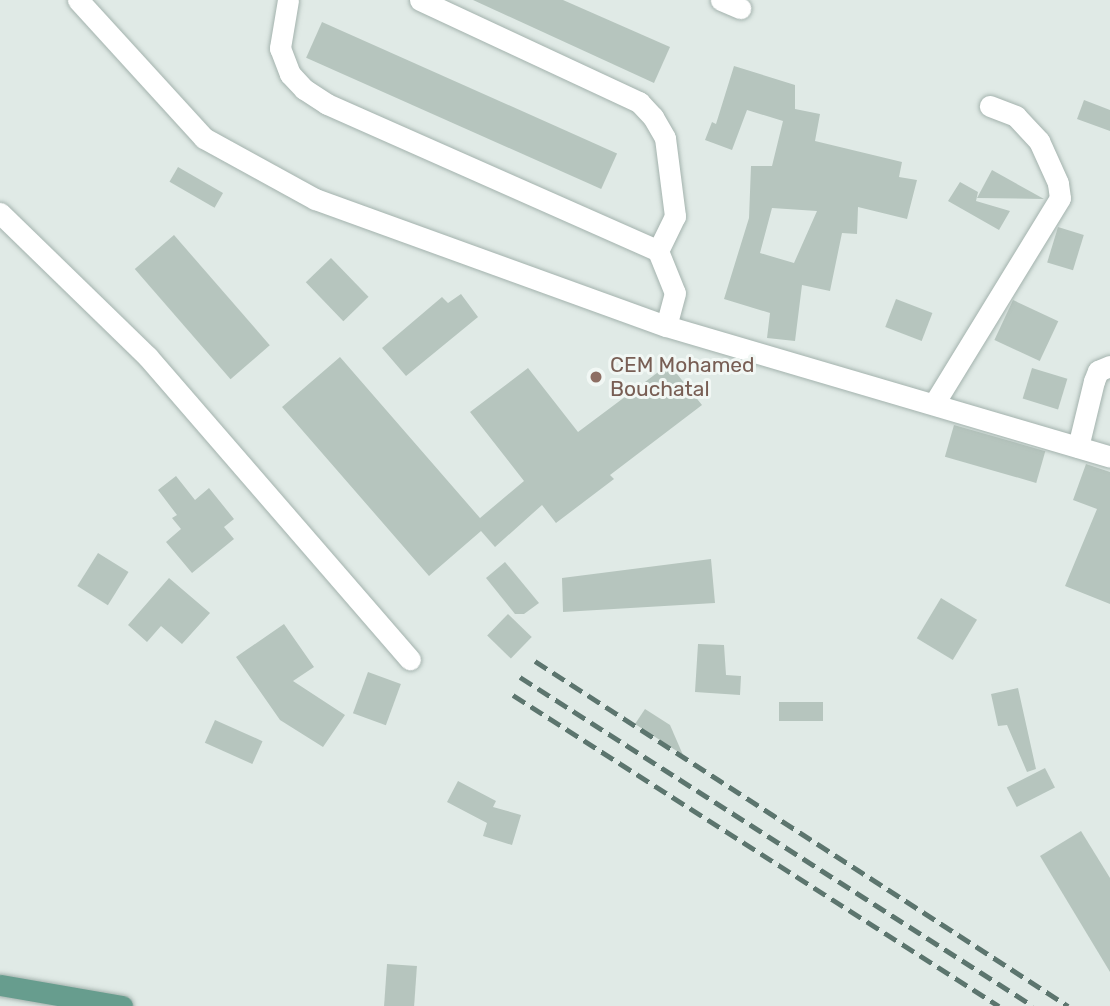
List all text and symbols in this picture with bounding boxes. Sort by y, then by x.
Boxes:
place label: CEM Mohamed Bouchatal [610,352,755,402]
marker: CEM Mohamed Bouchatal [588,369,604,385]

